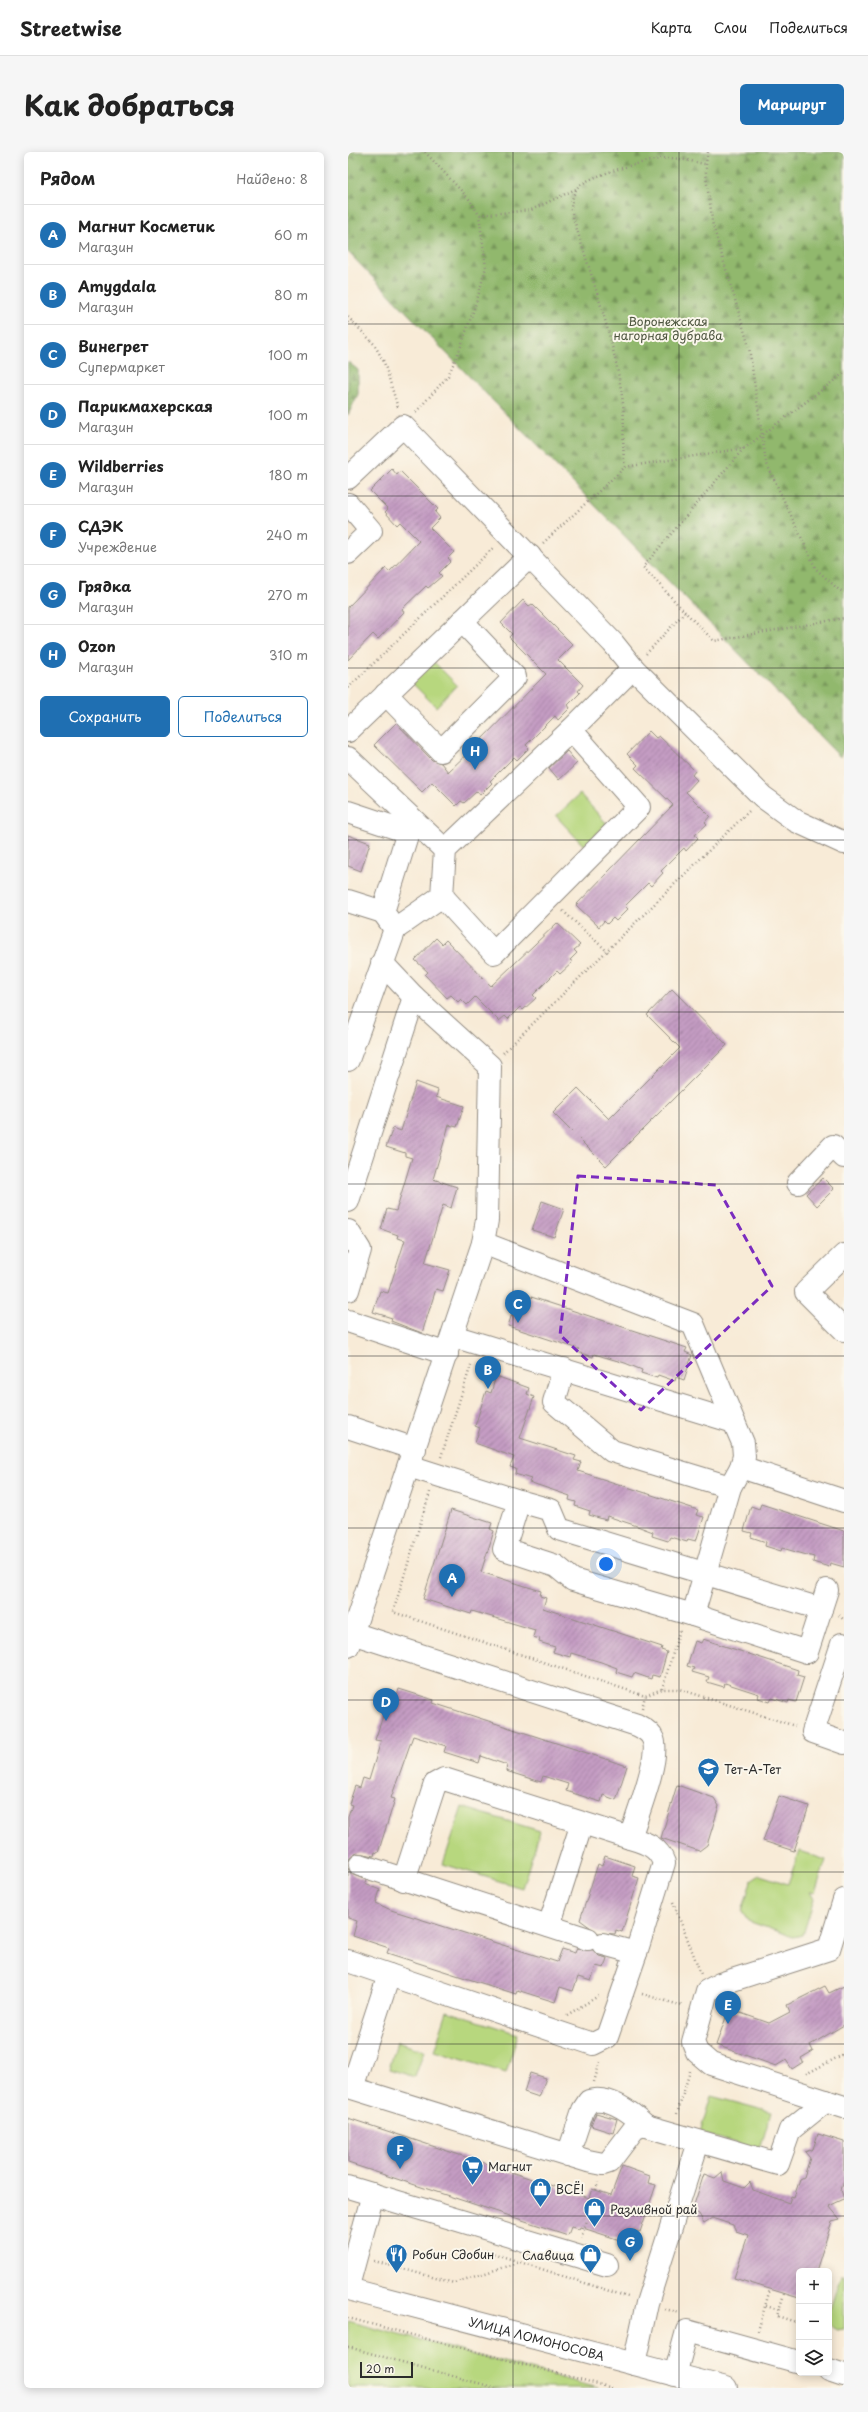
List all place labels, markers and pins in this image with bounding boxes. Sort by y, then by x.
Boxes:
pin: H [462,737,488,770]
pin: C [505,1290,531,1323]
pin: B [475,1356,501,1389]
pin: A [439,1564,465,1597]
pin: D [373,1688,399,1721]
school or university icon: Тет-А-Тет [695,1756,721,1789]
place label: Тет-А-Тет [724,1760,782,1778]
pin: E [715,1991,741,2024]
pin: F [387,2136,413,2169]
supermarket icon: Магнит [460,2153,486,2186]
place label: Магнит [488,2157,533,2175]
shop icon: ВСЁ! [528,2176,554,2209]
place label: ВСЁ! [556,2180,584,2198]
shop icon: Разливной рай [582,2196,608,2229]
place label: Разливной рай [610,2200,697,2218]
pin: G [617,2228,643,2261]
restaurant icon: Робин Сдобин [383,2241,409,2274]
shop icon: Славица [577,2242,603,2275]
place label: Робин Сдобин [412,2245,494,2263]
place label: Славица [522,2246,574,2264]

